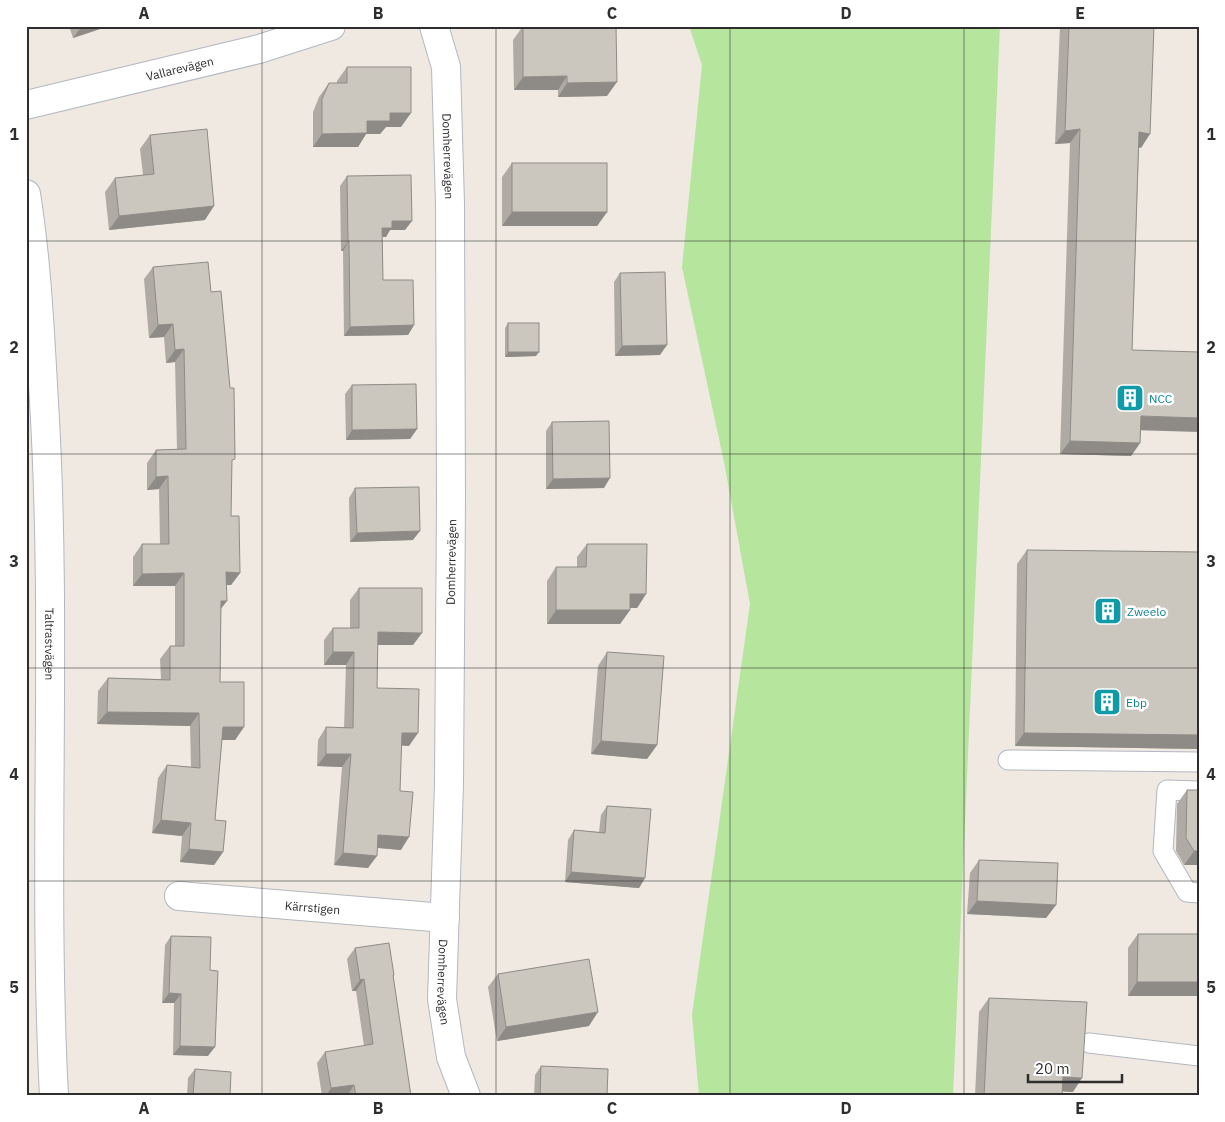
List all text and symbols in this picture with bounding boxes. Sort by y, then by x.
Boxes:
text: A [139,3,150,23]
text: B [373,3,384,23]
text: C [607,3,617,23]
text: D [840,3,852,23]
text: E [1075,3,1085,23]
street label: Vallarevägen [144,53,215,83]
street label: Domherrevägen [440,113,457,199]
text: 1 [9,124,19,144]
text: 1 [1206,124,1216,144]
text: 2 [9,337,19,357]
text: 2 [1206,337,1216,357]
building icon: NCC [1115,383,1145,413]
place label: NCC [1149,391,1173,406]
street label: Domherrevägen [443,519,459,605]
text: 3 [9,551,19,571]
text: 3 [1206,551,1216,571]
building icon: Zweelo [1093,596,1123,626]
place label: Zweelo [1127,604,1167,619]
street label: Taltrastvägen [43,608,58,680]
building icon: Ebp [1092,687,1122,717]
place label: Ebp [1126,695,1147,710]
text: 4 [9,764,19,784]
text: 4 [1206,764,1216,784]
street label: Kärrstigen [284,897,341,917]
street label: Domherrevägen [434,939,453,1026]
text: 5 [9,977,19,997]
text: 5 [1206,977,1216,997]
scale bar [1028,1052,1121,1084]
text: 20 m [1035,1059,1070,1078]
text: A [139,1098,150,1118]
text: B [373,1098,384,1118]
text: C [607,1098,617,1118]
text: D [840,1098,852,1118]
text: E [1075,1098,1085,1118]

